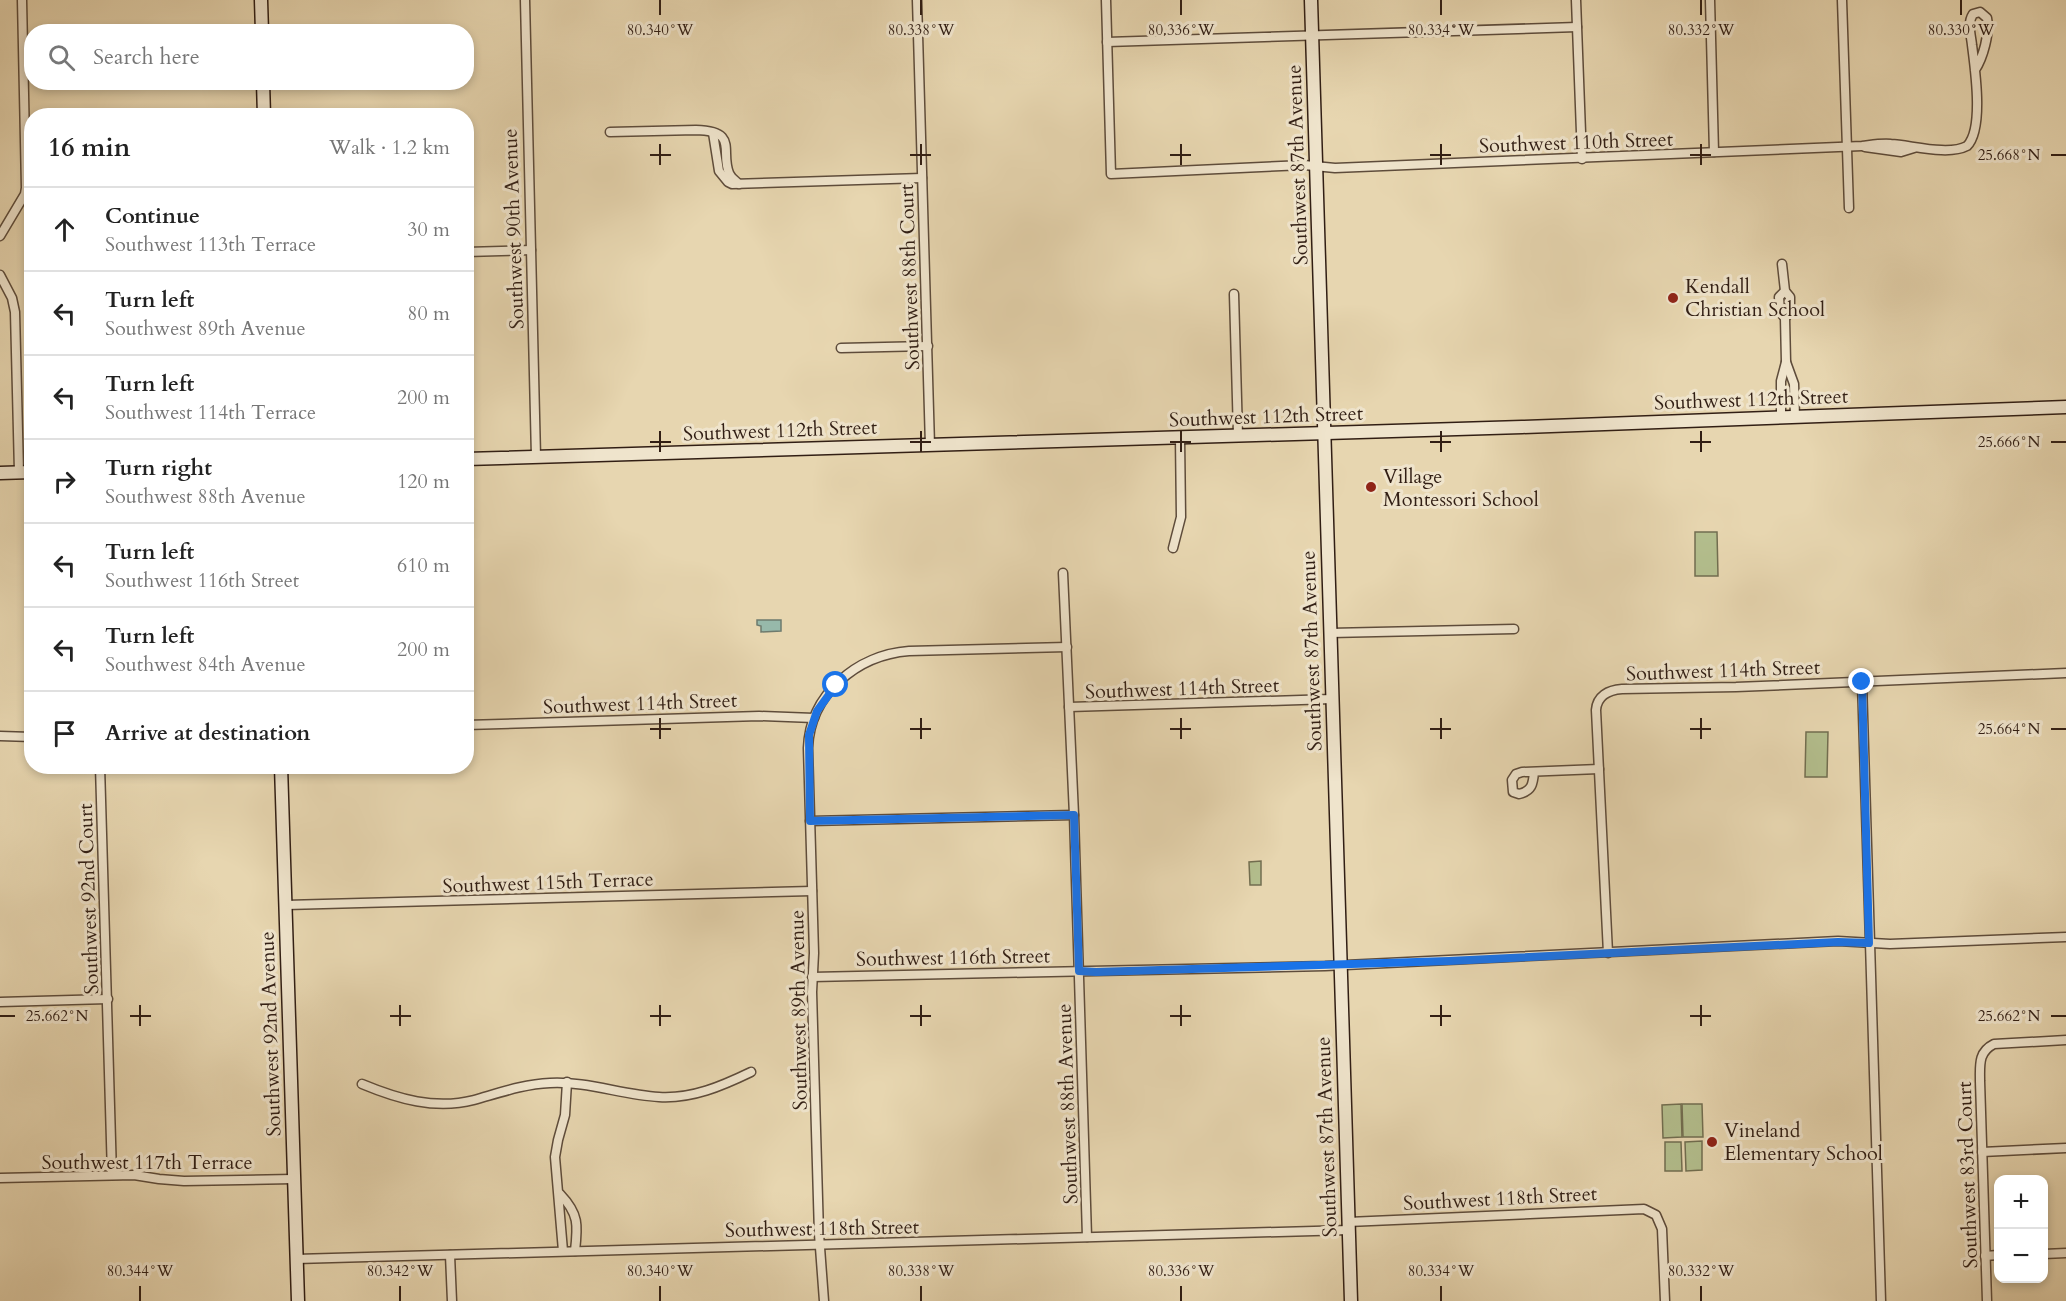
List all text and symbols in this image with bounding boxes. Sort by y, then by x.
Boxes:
text: 80.340°W [627,20,694,40]
text: 80.338°W [888,20,955,40]
text: 80.336°W [1148,20,1215,40]
text: 80.334°W [1408,20,1475,40]
text: 80.332°W [1668,20,1735,40]
text: 80.330°W [1928,20,1995,40]
search box [24,24,474,90]
icon: search [45,41,78,74]
text: Search here [93,42,200,72]
street label: Southwest 87th Avenue [1281,64,1314,266]
street label: Southwest 110th Street [1479,126,1674,159]
street label: Southwest 90th Avenue [497,128,530,330]
text: 16 min [48,130,131,165]
text: Walk · 1.2 km [329,134,450,161]
text: 25.668°N [1978,145,2041,165]
street label: Southwest 88th Court [893,183,926,371]
text: Continue [105,201,200,231]
icon: ahead [48,213,81,246]
text: 30 m [407,216,450,243]
text: Southwest 113th Terrace [105,231,316,258]
place label: Kendall Christian School [1685,273,1825,323]
text: Turn left [105,285,194,315]
marker: Kendall Christian School [1666,291,1680,305]
icon: left [48,297,81,330]
text: 80 m [407,300,450,327]
text: Southwest 89th Avenue [105,315,306,342]
text: Turn left [105,369,194,399]
icon: left [48,381,81,414]
street label: Southwest 112th Street [1654,383,1849,416]
text: 200 m [397,384,450,411]
text: Southwest 114th Terrace [105,399,316,426]
street label: Southwest 112th Street [1169,400,1364,433]
street label: Southwest 112th Street [683,414,878,447]
text: 25.666°N [1978,432,2041,452]
text: Turn right [105,453,212,483]
place label: Village Montessori School [1383,463,1539,513]
icon: right [48,465,81,498]
text: 120 m [397,468,450,495]
marker: Village Montessori School [1364,480,1378,494]
text: Southwest 88th Avenue [105,483,306,510]
text: Turn left [105,537,194,567]
icon: left [48,549,81,582]
street label: Southwest 87th Avenue [1295,550,1328,752]
text: 610 m [397,552,450,579]
text: Southwest 116th Street [105,567,299,594]
text: Turn left [105,621,194,651]
icon: left [48,633,81,666]
text: 200 m [397,636,450,663]
text: Southwest 84th Avenue [105,651,306,678]
street label: Southwest 114th Street [1626,654,1821,687]
route end [1848,668,1874,694]
route start [822,671,848,697]
street label: Southwest 114th Street [1085,672,1280,705]
street label: Southwest 114th Street [543,687,738,720]
icon: arrive [48,717,81,750]
text: Arrive at destination [105,718,310,748]
text: 25.664°N [1978,719,2041,739]
street label: Southwest 92nd Court [72,802,105,995]
street label: Southwest 115th Terrace [442,865,654,900]
street label: Southwest 89th Avenue [783,909,814,1111]
street label: Southwest 92nd Avenue [253,931,288,1137]
street label: Southwest 116th Street [856,942,1051,973]
street label: Southwest 88th Avenue [1051,1003,1084,1205]
text: 25.662°N [26,1006,89,1026]
text: 25.662°N [1978,1006,2041,1026]
street label: Southwest 87th Avenue [1310,1036,1343,1238]
street label: Southwest 83rd Court [1951,1080,1984,1269]
place label: Vineland Elementary School [1724,1117,1883,1167]
marker: Vineland Elementary School [1705,1135,1719,1149]
street label: Southwest 117th Terrace [41,1149,253,1176]
map controls [1994,1175,2048,1283]
button: + [1994,1175,2048,1229]
street label: Southwest 118th Street [1402,1180,1598,1217]
street label: Southwest 118th Street [725,1213,920,1244]
button: − [1994,1229,2048,1283]
text: 80.344°W [107,1261,174,1281]
text: 80.342°W [367,1261,434,1281]
text: 80.340°W [627,1261,694,1281]
text: 80.338°W [888,1261,955,1281]
text: 80.336°W [1148,1261,1215,1281]
text: 80.334°W [1408,1261,1475,1281]
text: 80.332°W [1668,1261,1735,1281]

